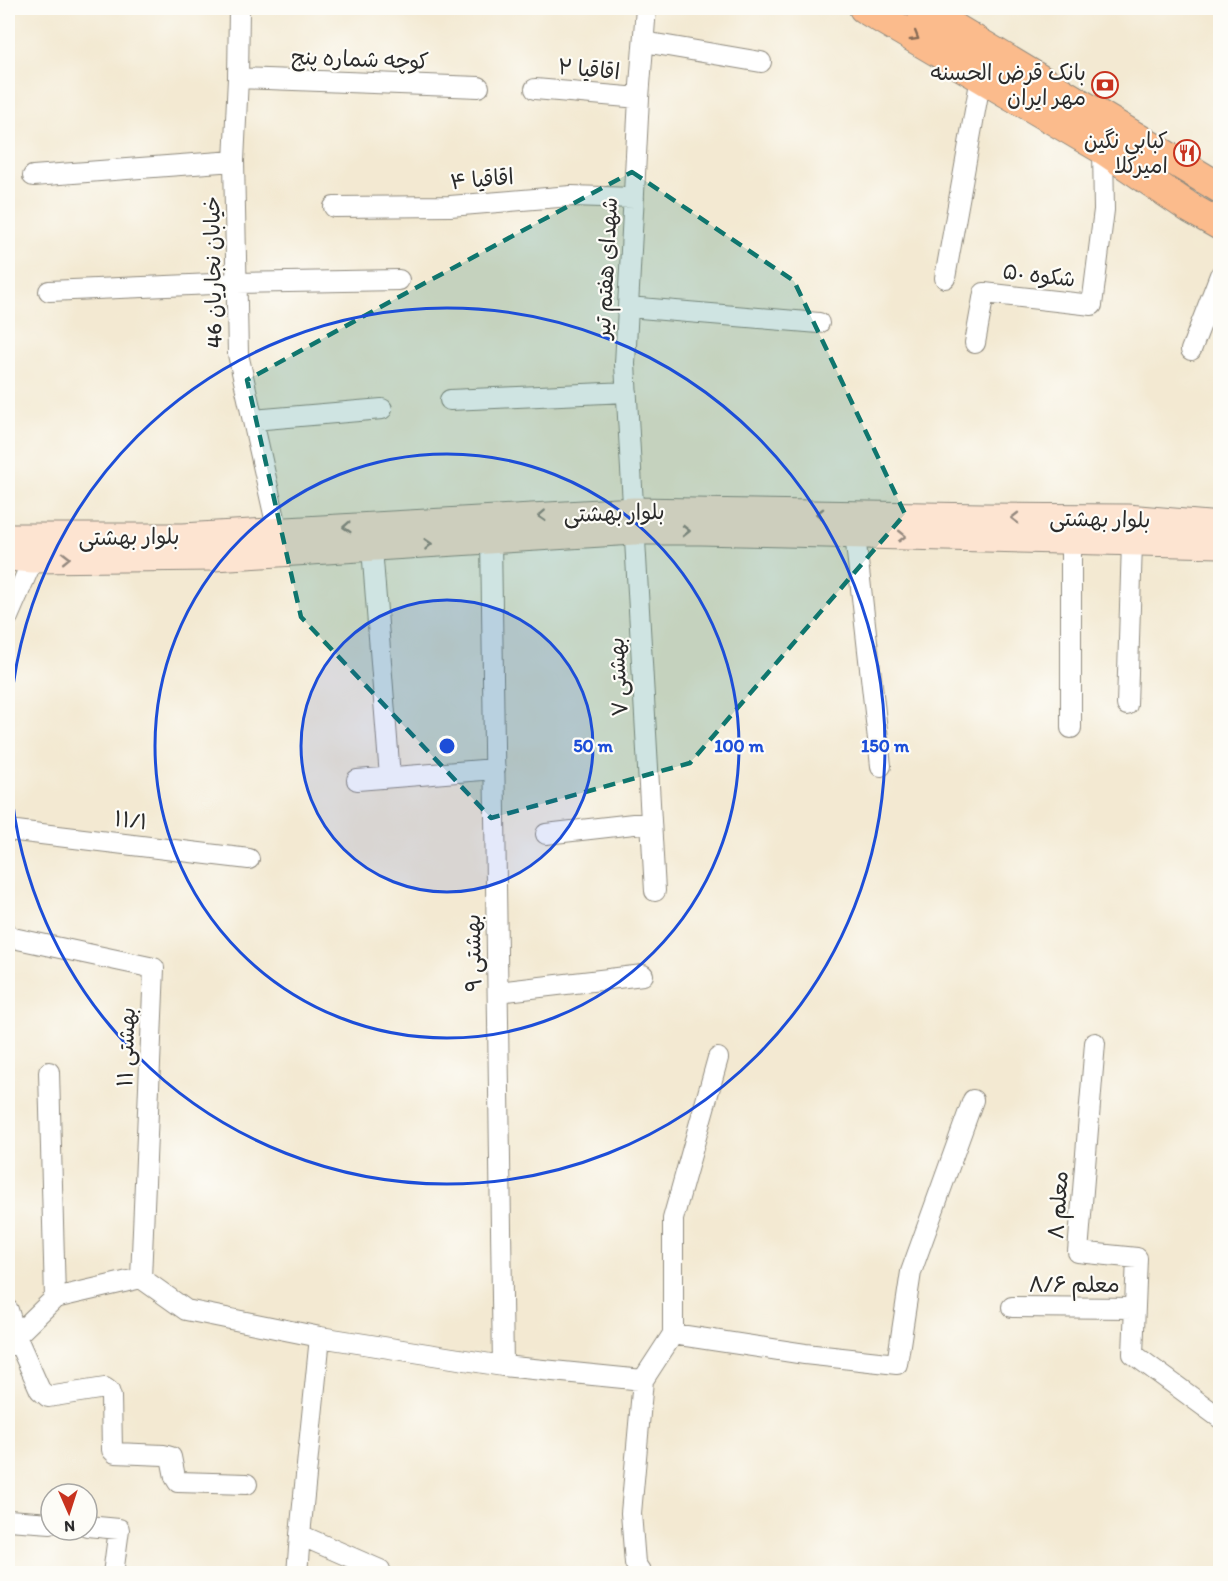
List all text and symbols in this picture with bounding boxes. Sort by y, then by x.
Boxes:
one-way arrow [909,30,919,42]
street label: کوچه شماره پنج [291,43,429,77]
street label: اقاقیا ۲ [557,53,621,85]
place label: بانک قرض الحسنه مهر ایران [930,59,1086,111]
bank icon: بانک قرض الحسنه مهر ایران [1090,70,1120,100]
place label: کبابی نگین امیرکلا [1084,127,1168,179]
restaurant icon: کبابی نگین امیرکلا [1172,138,1202,168]
street label: اقاقیا ۴ [449,163,515,195]
street label: خیابان نجاریان 46 [198,196,228,348]
street label: شهدای هفتم تیر [589,196,626,342]
street label: شکوه ۵۰ [1001,257,1077,293]
street label: بلوار بهشتی [563,498,665,529]
street label: بلوار بهشتی [1049,505,1151,534]
one-way arrow [816,508,825,521]
one-way arrow [537,509,546,522]
one-way arrow [1011,511,1020,524]
one-way arrow [342,521,351,534]
street label: بلوار بهشتی [78,523,180,552]
one-way arrow [682,525,691,537]
one-way arrow [898,530,907,542]
one-way arrow [424,538,433,551]
one-way arrow [61,552,70,565]
street label: بهشتی ۷ [602,636,635,717]
text: 50 m [573,735,614,757]
text: 100 m [714,735,765,757]
text: 150 m [861,735,910,757]
centre of rings [437,736,457,756]
street label: ۱۱/۱ [113,805,149,835]
street label: بهشتی ۹ [459,914,488,992]
street label: بهشتی ۱۱ [111,1007,142,1088]
street label: معلم ۸ [1042,1170,1077,1240]
street label: معلم ۸/۶ [1028,1271,1120,1301]
north arrow [39,1482,99,1542]
text: N [64,1517,76,1536]

